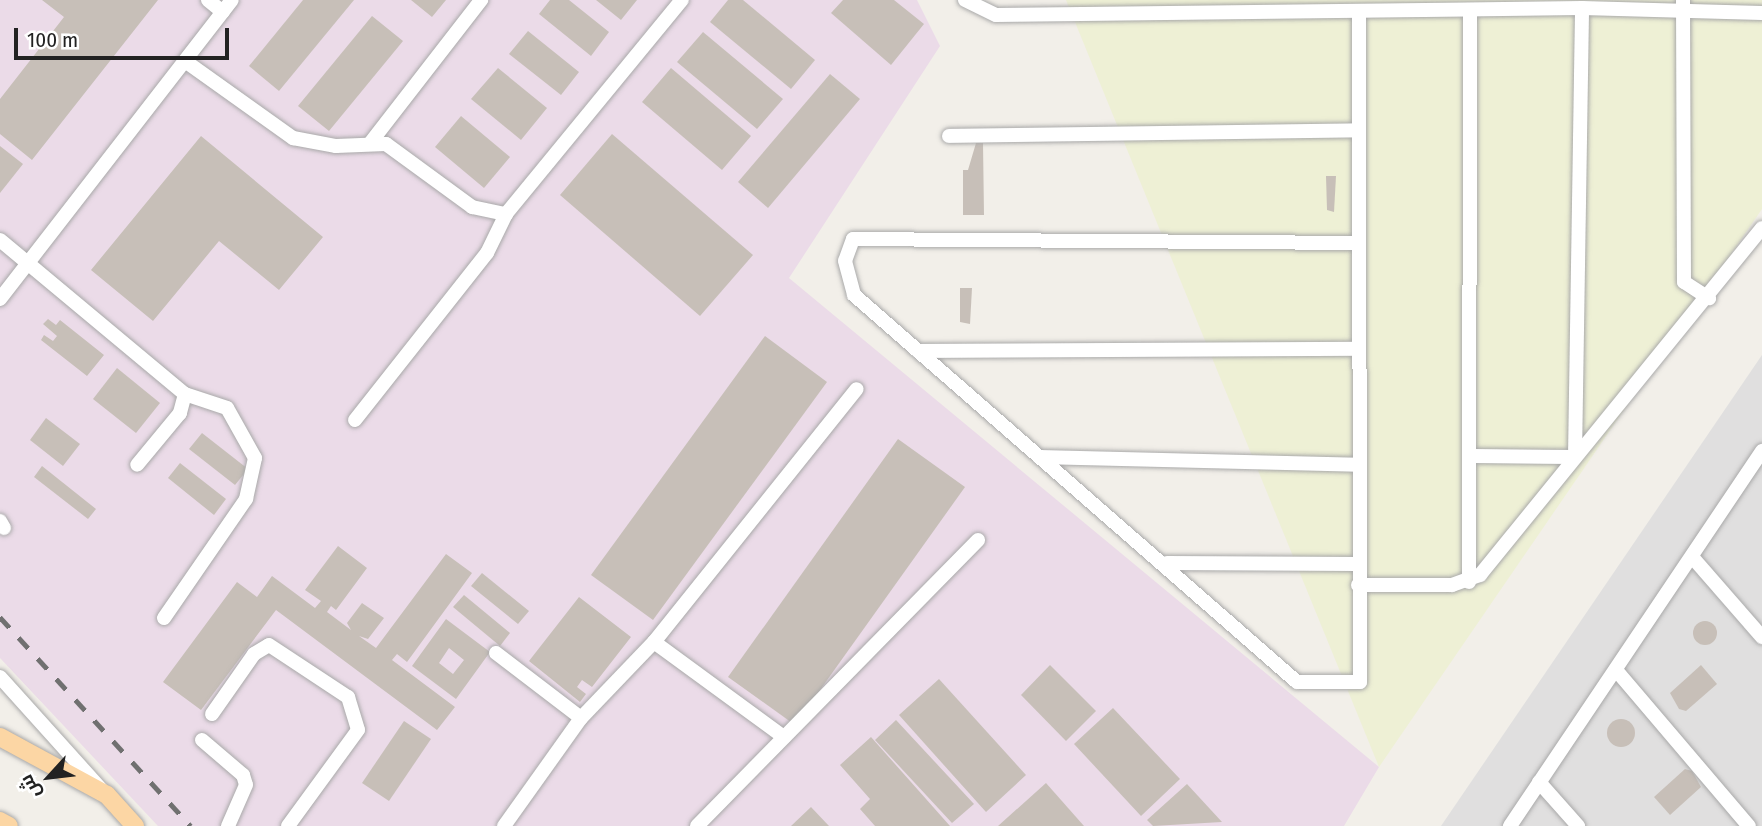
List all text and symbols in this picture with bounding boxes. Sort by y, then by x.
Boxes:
scale bar [18,14,233,58]
text: 100 m [27,27,78,53]
north arrow [14,742,84,812]
text: ش [14,771,46,803]

